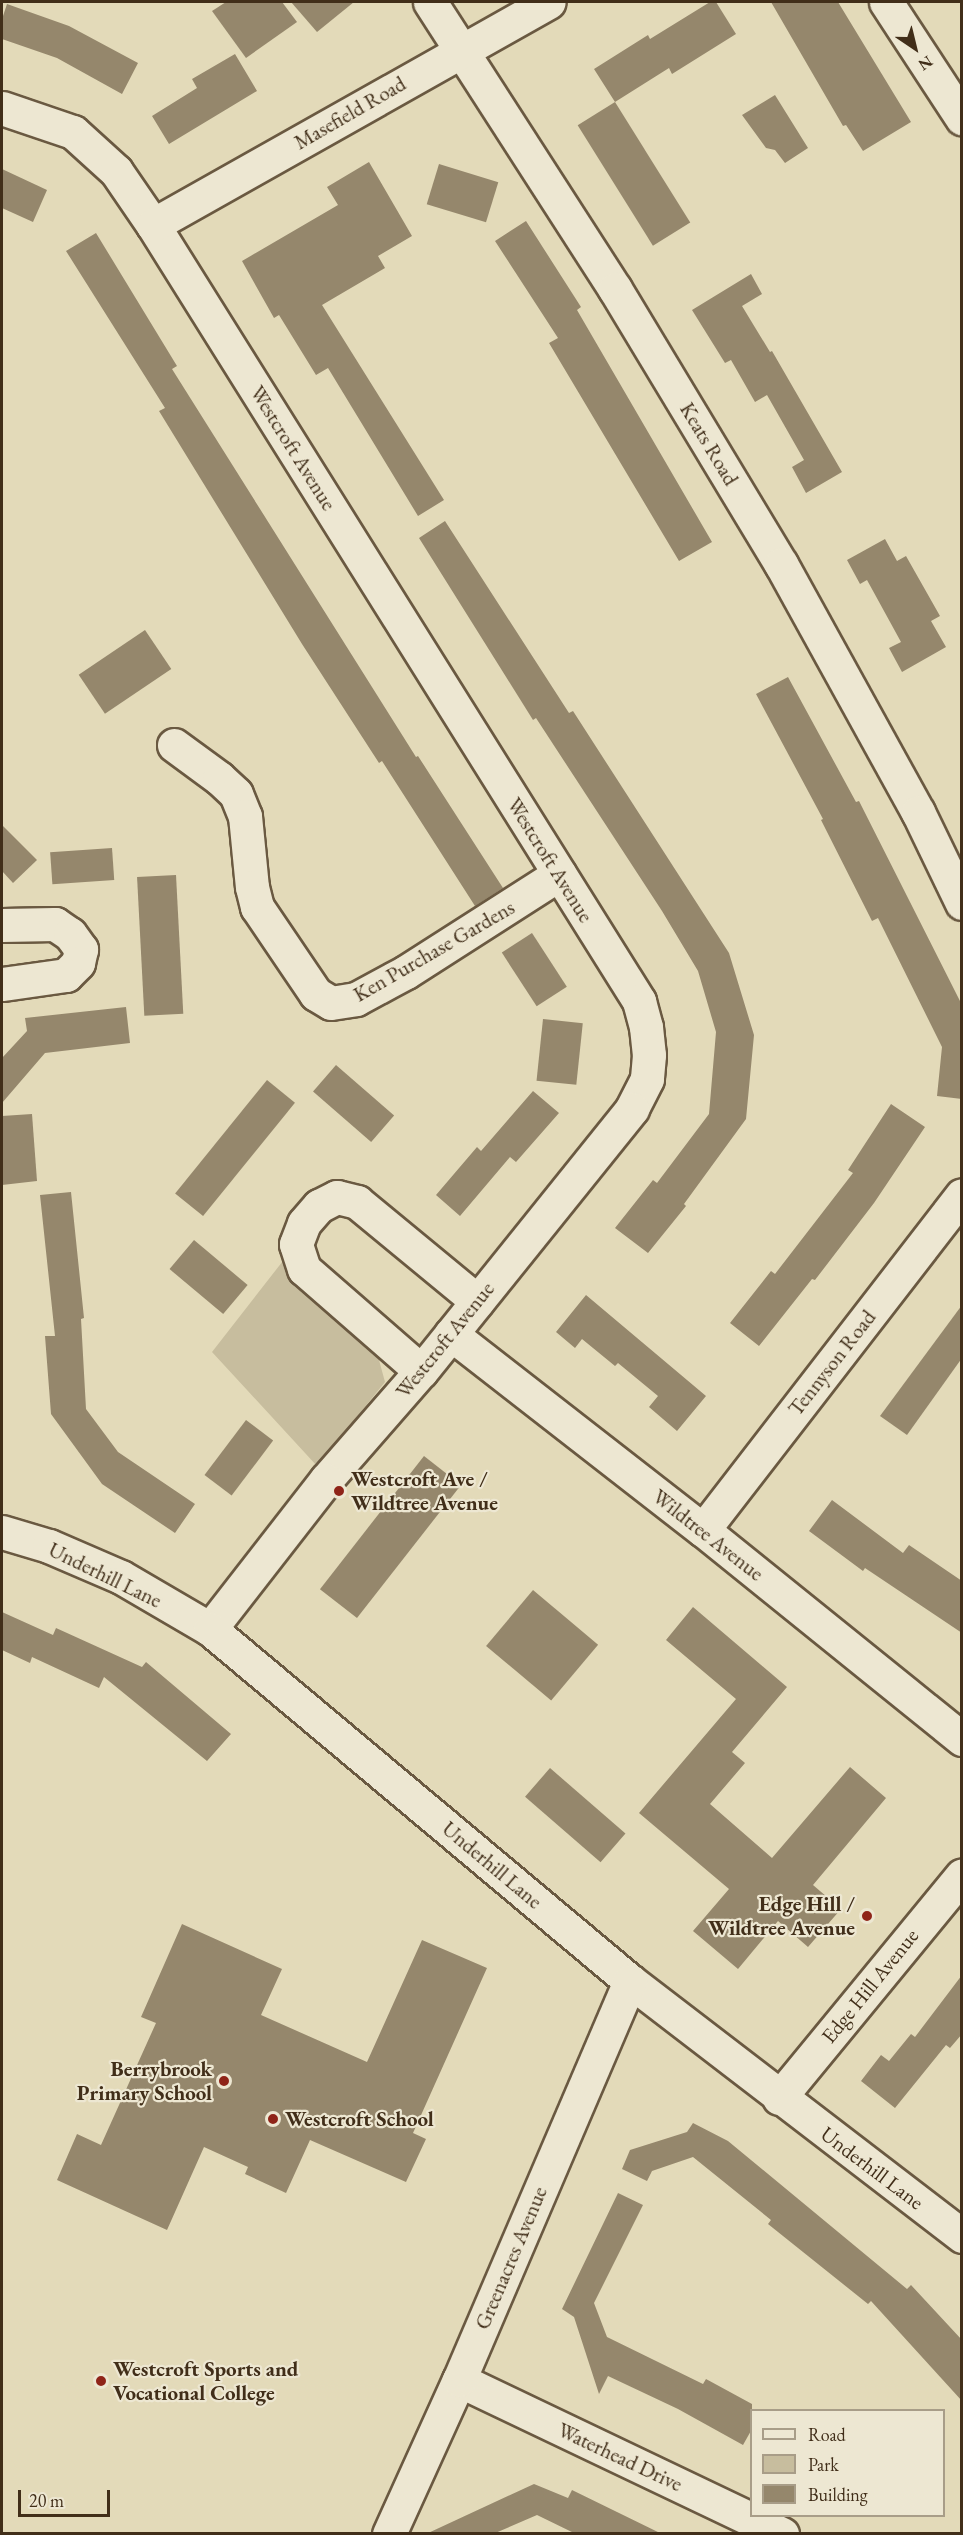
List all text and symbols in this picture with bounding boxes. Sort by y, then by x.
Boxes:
north arrow [885,18,945,78]
text: N [914,51,937,75]
street label: Masefield Road [290,71,410,155]
street label: Westcroft Avenue [245,381,341,515]
street label: Keats Road [674,398,744,490]
street label: Westcroft Avenue [502,793,598,927]
street label: Ken Purchase Gardens [349,895,519,1007]
street label: Westcroft Avenue [390,1277,500,1403]
street label: Tennyson Road [783,1305,881,1421]
place label: Westcroft Ave / Wildtree Avenue [351,1466,498,1516]
marker: Westcroft Ave / Wildtree Avenue [332,1484,346,1498]
street label: Wildtree Avenue [647,1484,769,1586]
street label: Underhill Lane [44,1537,166,1613]
street label: Underhill Lane [437,1816,547,1914]
place label: Edge Hill / Wildtree Avenue [708,1891,855,1941]
marker: Edge Hill / Wildtree Avenue [860,1909,874,1923]
street label: Edge Hill Avenue [816,1924,924,2048]
place label: Berrybrook Primary School [77,2056,212,2106]
marker: Berrybrook Primary School [217,2074,231,2088]
place label: Westcroft School [285,2106,434,2132]
marker: Westcroft School [266,2112,280,2126]
street label: Underhill Lane [815,2121,929,2215]
street label: Greenacres Avenue [470,2183,552,2333]
place label: Westcroft Sports and Vocational College [113,2356,298,2406]
marker: Westcroft Sports and Vocational College [94,2374,108,2388]
legend [750,2409,945,2517]
street label: Waterhead Drive [554,2417,686,2497]
text: Road [808,2423,846,2446]
text: Park [808,2453,839,2476]
scale bar [21,2478,112,2516]
text: Building [808,2483,868,2506]
text: 20 m [29,2489,64,2512]

